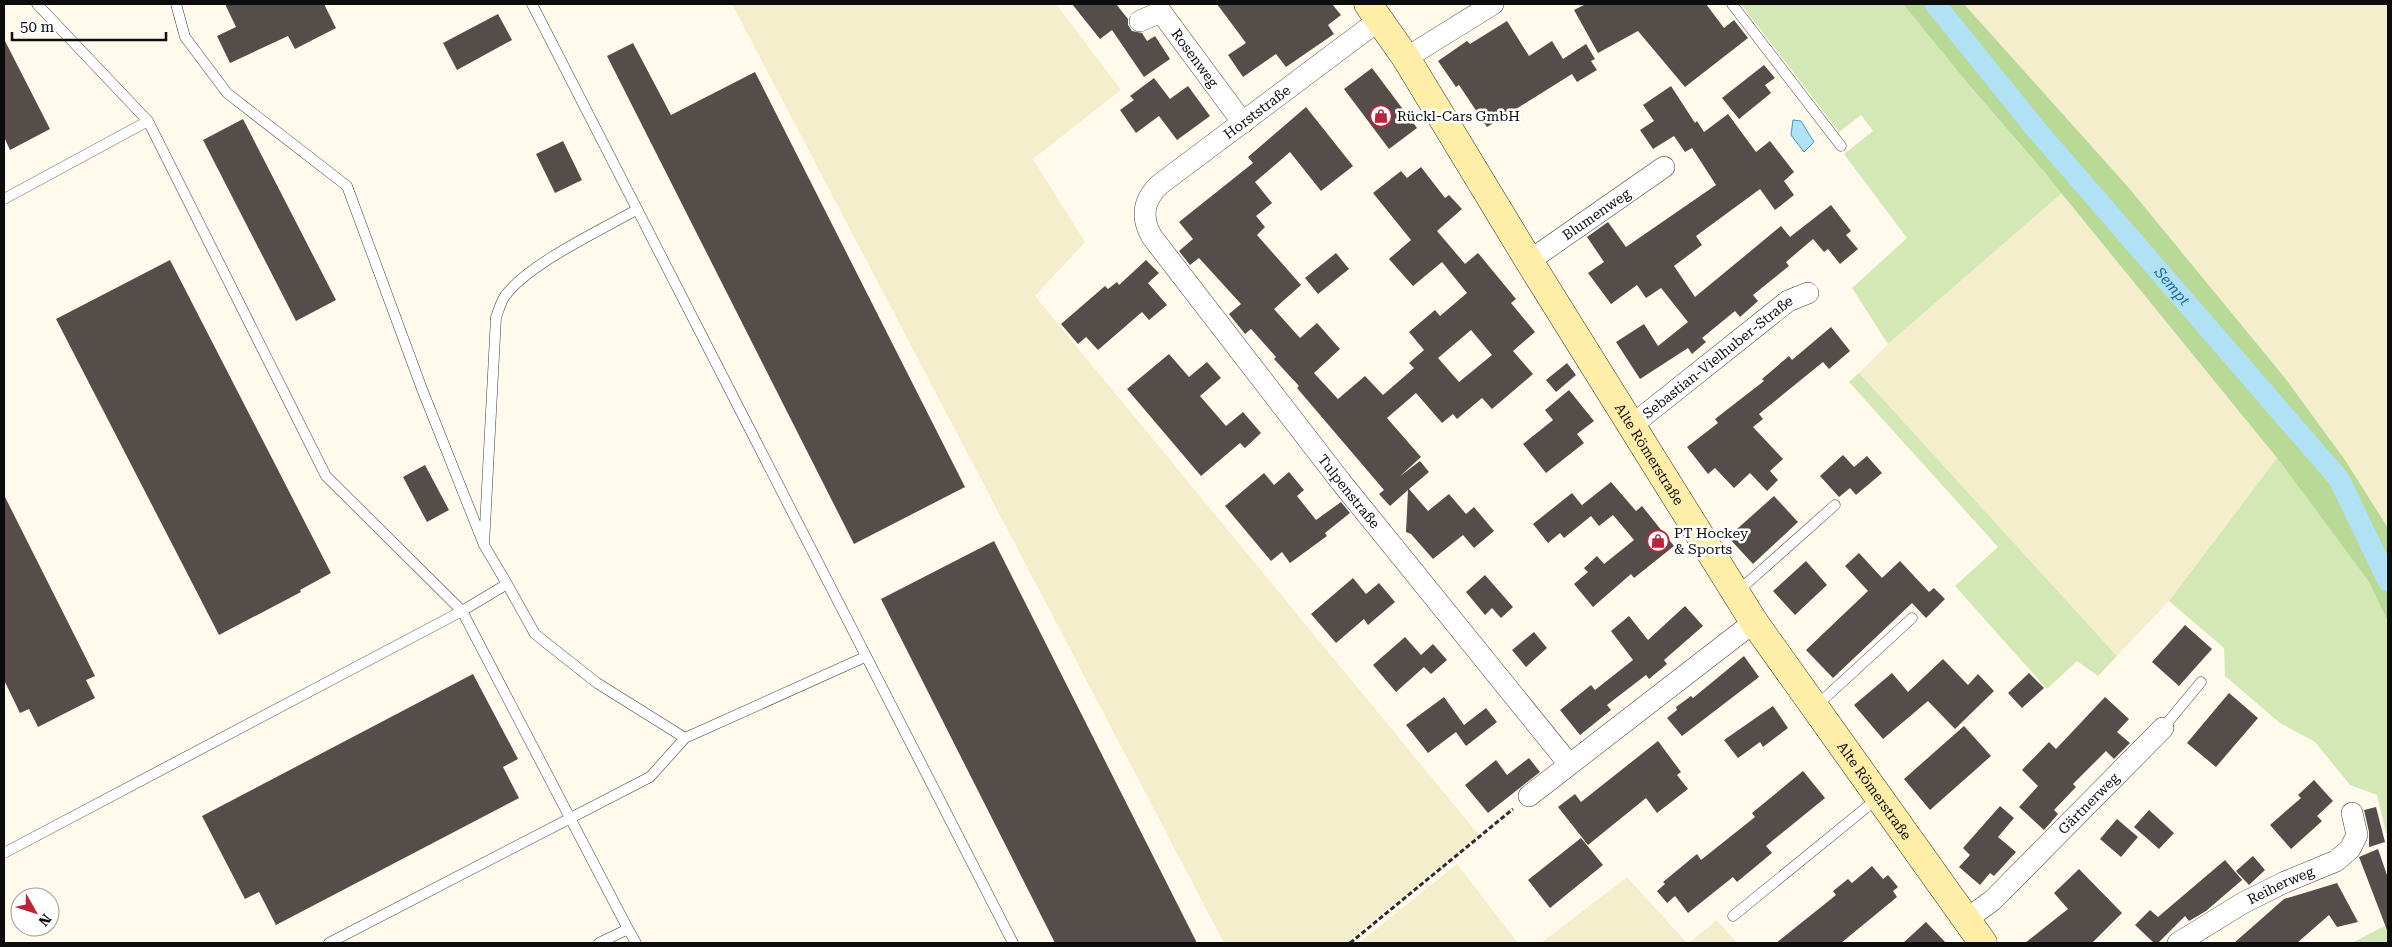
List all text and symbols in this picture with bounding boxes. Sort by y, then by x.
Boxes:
scale bar [12,10,166,42]
text: 50 m [20,18,55,36]
street label: Rosenweg [1168,26,1222,90]
street label: Horststraße [1221,82,1294,142]
shop icon: Rückl-Cars GmbH [1369,104,1393,128]
place label: Rückl-Cars GmbH [1397,108,1520,124]
street label: Blumenweg [1559,185,1633,243]
water label: Sempt [2150,263,2194,310]
street label: Sebastian-Vielhuber-Straße [1639,292,1795,422]
street label: Alte Römerstraße [1612,400,1687,508]
street label: Tulpenstraße [1315,451,1383,532]
place label: PT Hockey & Sports [1674,525,1749,557]
shop icon: PT Hockey & Sports [1646,529,1670,553]
street label: Alte Römerstraße [1834,739,1915,843]
street label: Gärtnerweg [2055,769,2122,837]
street label: Reiherweg [2245,863,2316,907]
north arrow [10,887,60,937]
text: N [35,911,55,930]

